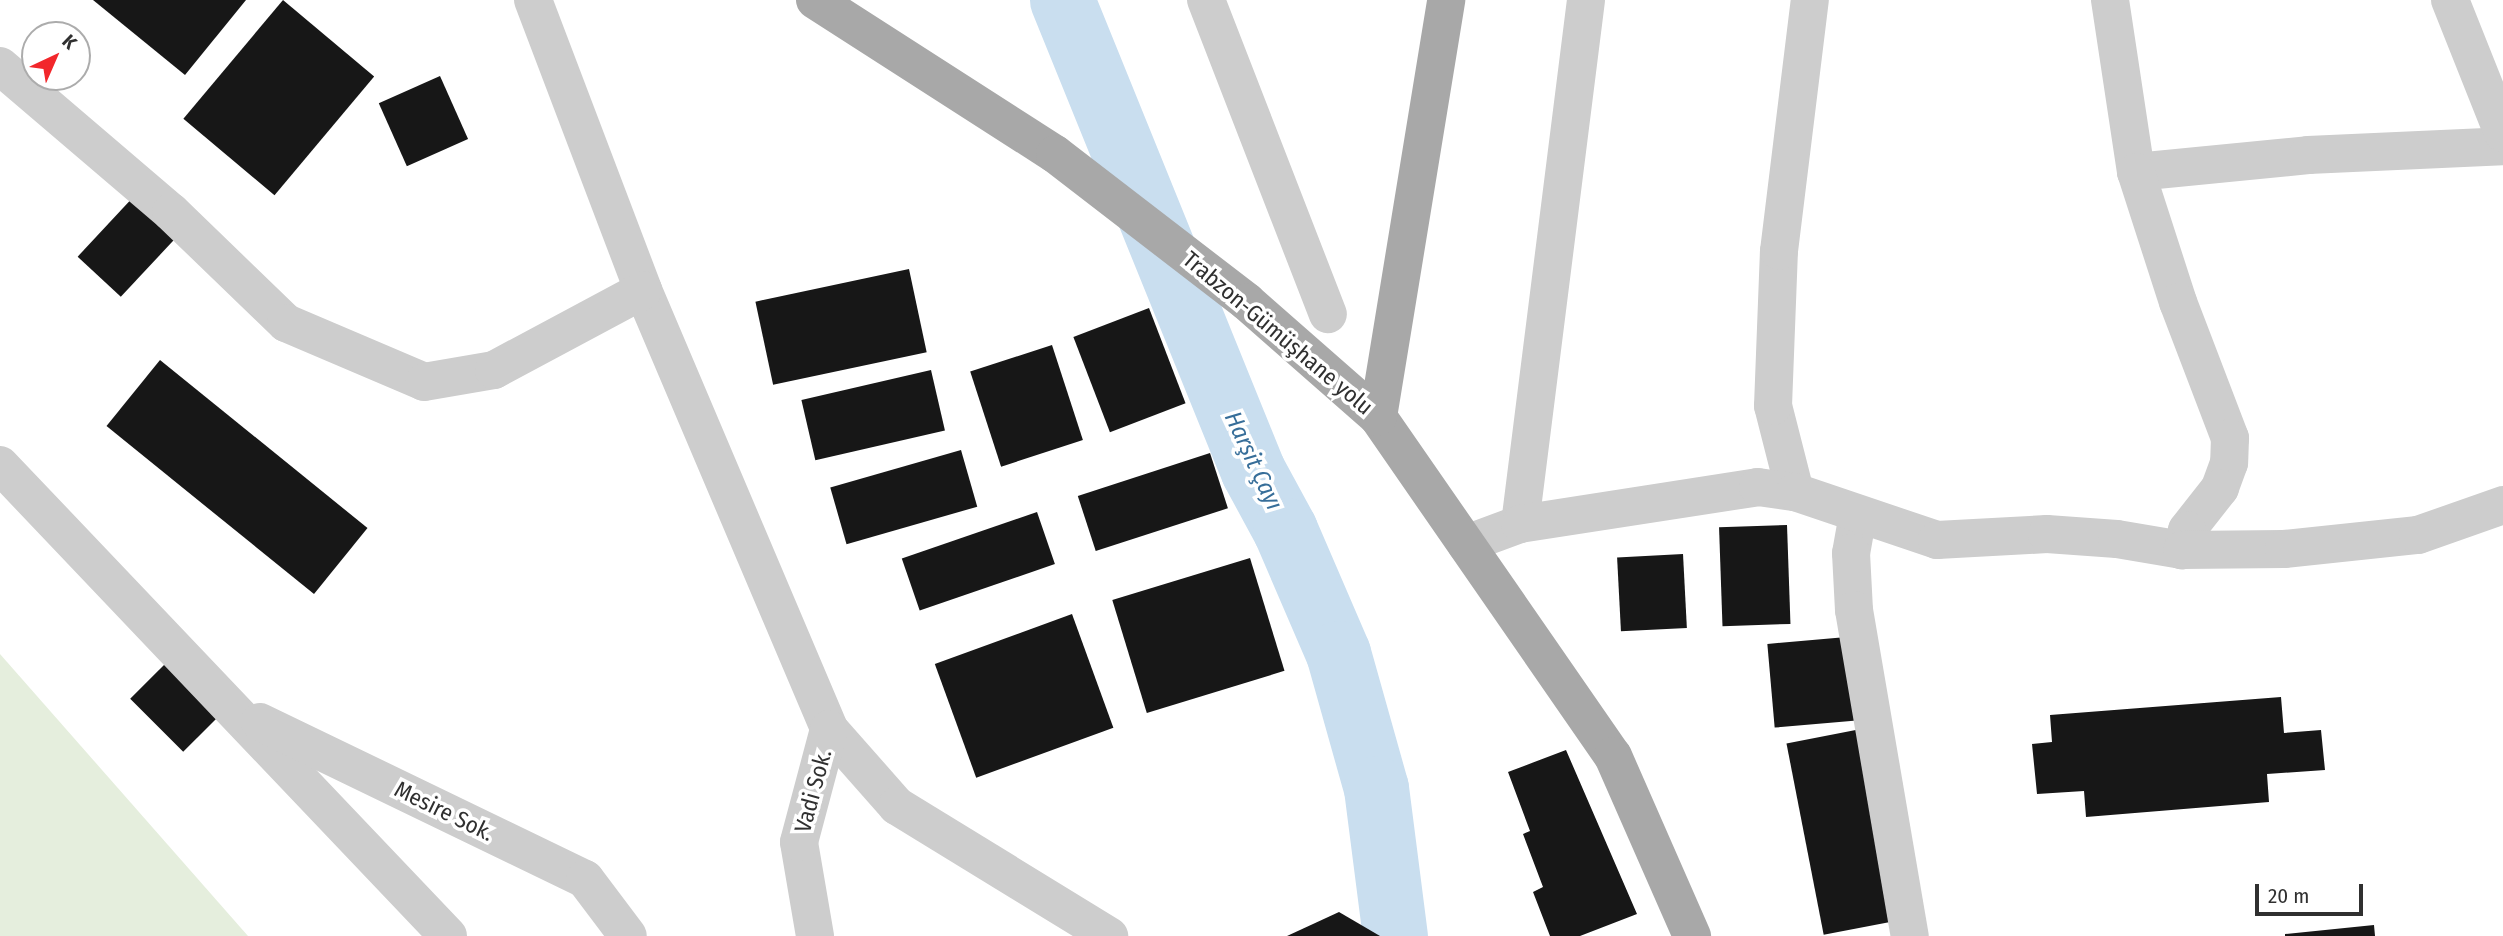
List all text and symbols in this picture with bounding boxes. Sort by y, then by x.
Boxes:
north arrow [21,21,91,91]
text: K [58,30,82,54]
street label: Trabzon-Gümüşhane yolu [1177,245,1379,421]
water label: Harşit Çayı [1218,407,1288,515]
street label: Vadi Sok. [789,746,837,836]
street label: Mesire Sok. [390,775,498,847]
scale bar [2258,870,2366,914]
text: 20 m [2268,883,2309,909]

